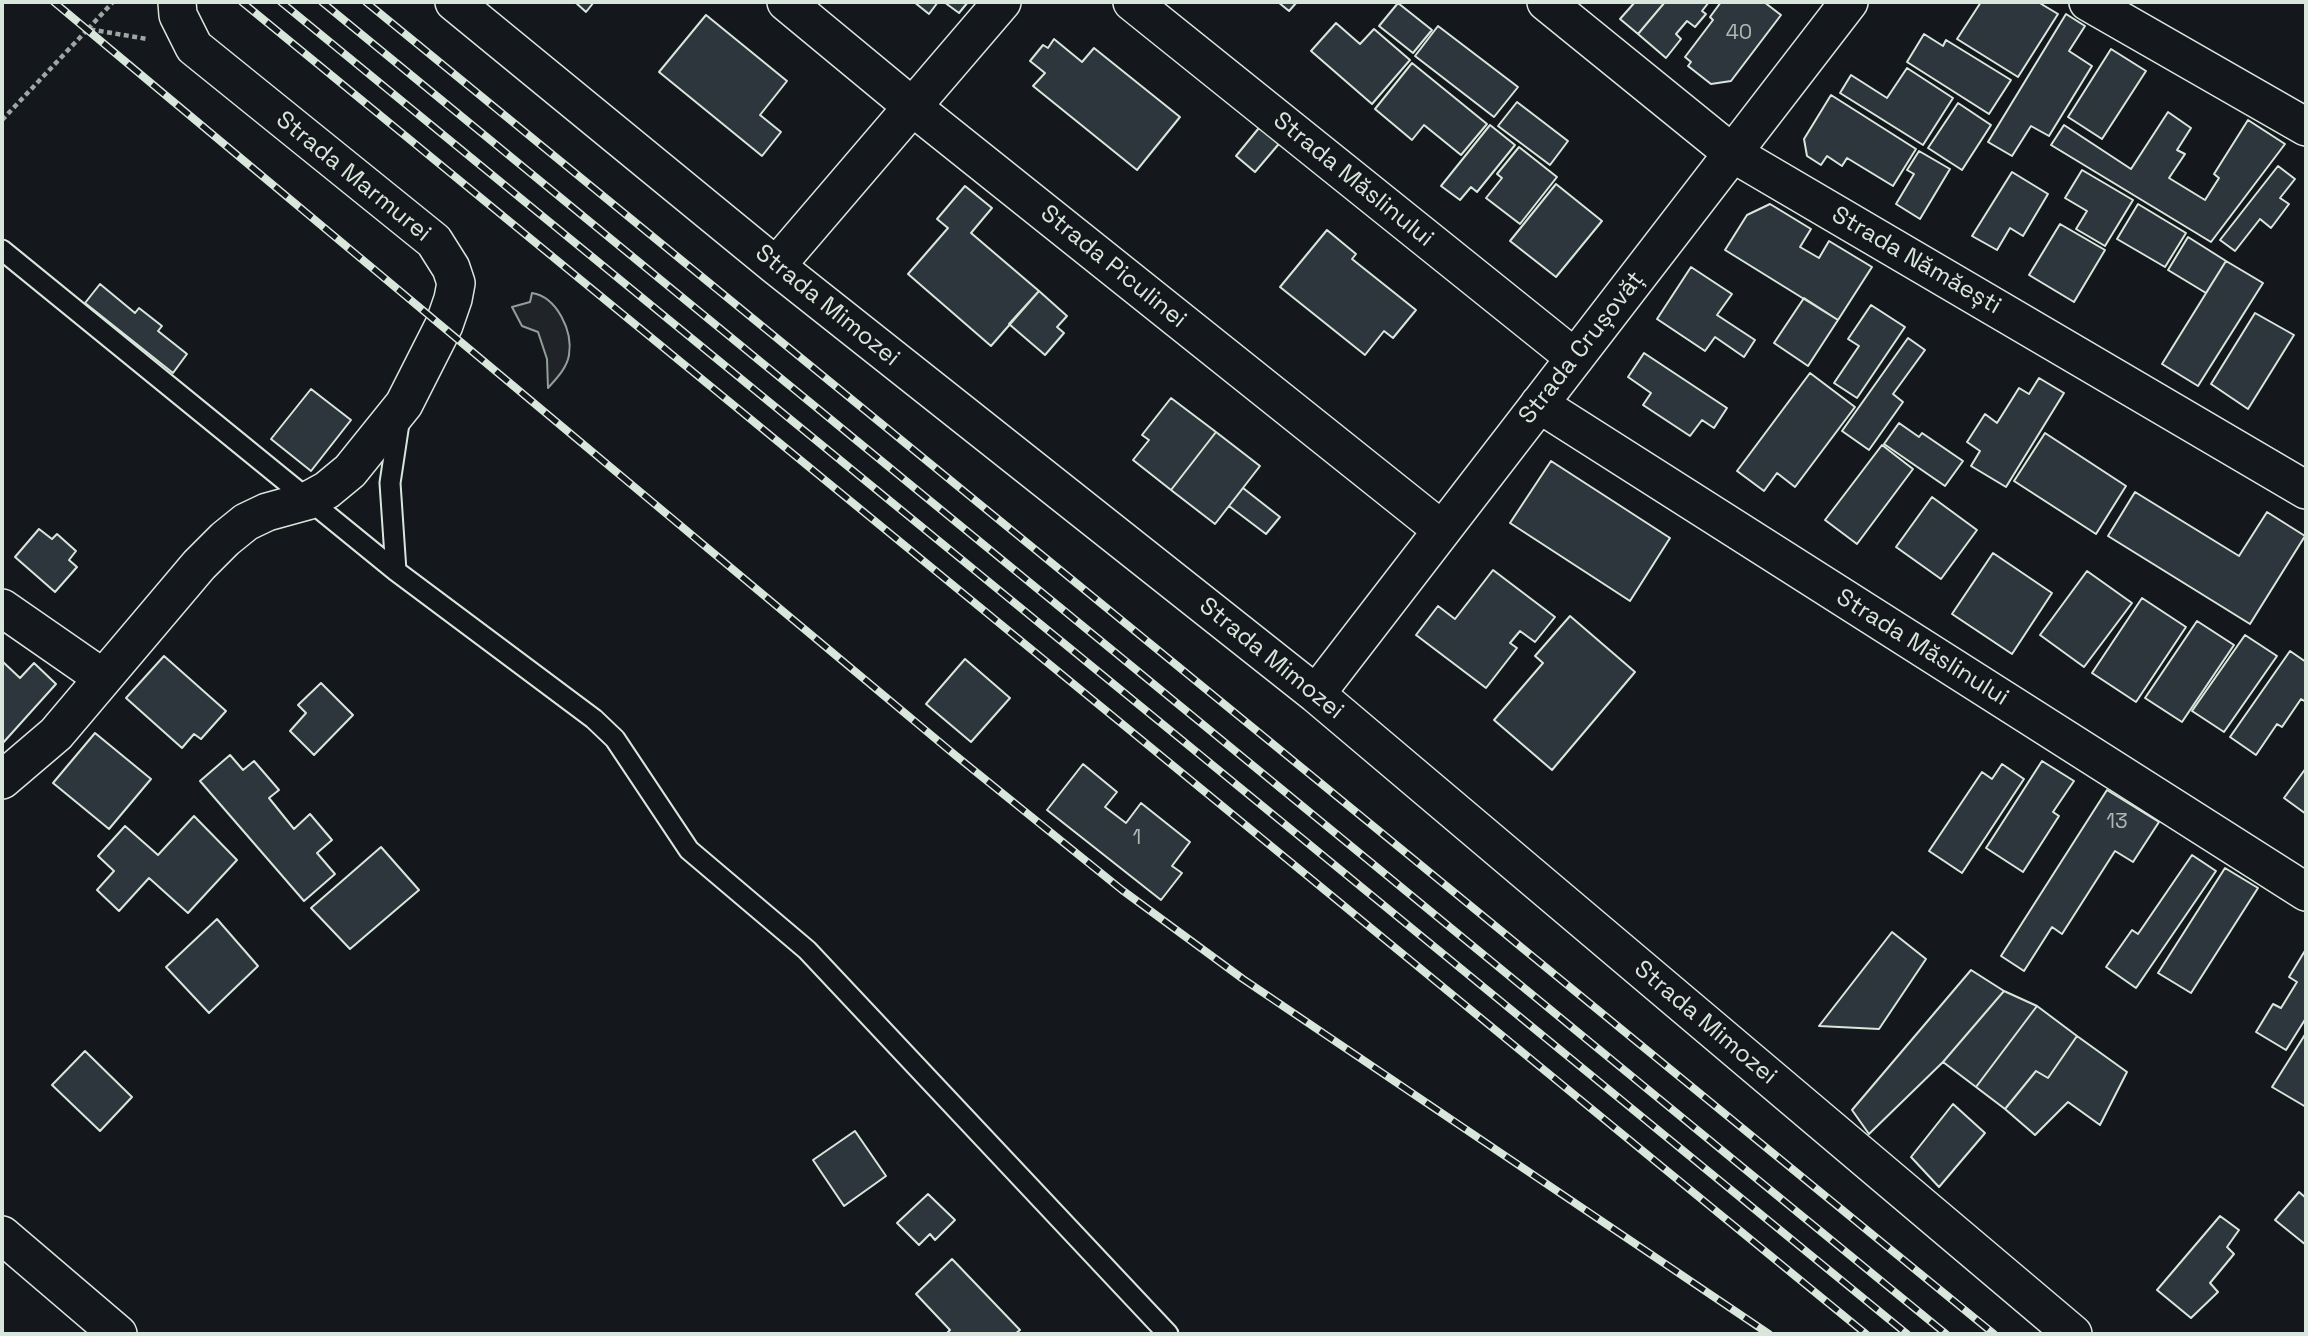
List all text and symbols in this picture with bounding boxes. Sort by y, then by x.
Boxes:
house number: 40 [1726,20,1752,46]
street label: Strada Marmurei [270,106,436,248]
street label: Strada Măslinului [1267,107,1439,253]
street label: Strada Piculinei [1034,199,1192,335]
street label: Strada Nămăești [1826,201,2006,321]
street label: Strada Mimozei [749,239,905,373]
street label: Strada Crușovăț [1513,266,1651,430]
street label: Strada Măslinului [1830,583,2014,713]
street label: Strada Mimozei [1193,592,1349,726]
house number: 13 [2106,809,2128,835]
house number: 1 [1133,825,1141,851]
street label: Strada Mimozei [1628,955,1782,1091]

